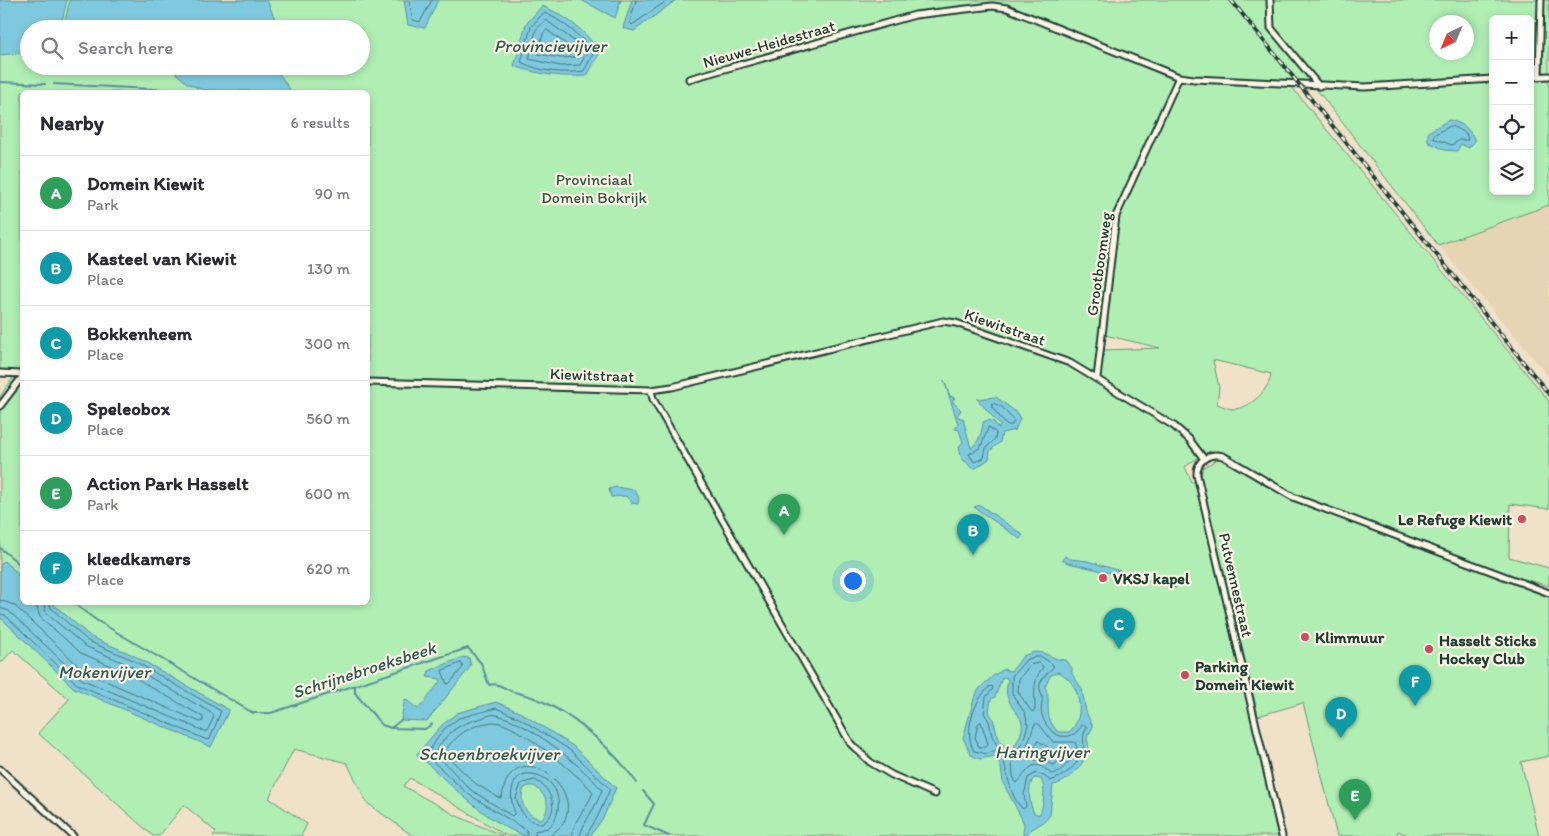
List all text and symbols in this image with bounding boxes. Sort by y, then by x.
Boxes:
north arrow [1429,15,1474,60]
map controls [1489,15,1534,195]
button: + [1489,15,1534,60]
street label: Nieuwe-Heidestraat [701,16,837,72]
search box [20,20,370,75]
icon: search [38,34,66,62]
water label: Provincievijver [494,35,608,57]
text: Search here [78,36,173,59]
button: − [1489,60,1534,105]
button: locate [1489,105,1534,150]
text: Nearby [40,110,104,135]
text: 6 results [290,113,350,132]
button: layers [1489,150,1534,195]
park label: Provinciaal Domein Bokrijk [541,170,647,207]
text: Domein Kiewit [87,172,204,195]
text: A [51,184,61,203]
text: 90 m [315,184,350,203]
text: Park [87,195,118,214]
street label: Grootboomweg [1082,210,1116,317]
text: Kasteel van Kiewit [87,247,237,270]
text: B [51,259,61,278]
text: 130 m [307,259,350,278]
text: Place [87,270,124,289]
street label: Kiewitstraat [962,304,1048,350]
text: Bokkenheem [87,322,192,345]
text: C [51,334,61,353]
text: 300 m [305,334,350,353]
text: Place [87,345,124,364]
street label: Kiewitstraat [550,364,634,386]
text: Speleobox [87,397,170,420]
text: D [51,409,61,428]
text: 560 m [306,409,350,428]
text: Place [87,420,124,439]
text: Action Park Hasselt [87,472,249,495]
text: E [52,484,60,503]
text: 600 m [305,484,350,503]
pin: A [768,494,800,535]
text: Park [87,495,118,514]
place label: Le Refuge Kiewit [1398,510,1512,530]
marker: Le Refuge Kiewit [1516,513,1528,525]
pin: B [957,514,989,555]
street label: Putvennestraat [1215,531,1257,639]
text: kleedkamers [87,547,191,570]
text: F [52,559,60,578]
text: 620 m [306,559,350,578]
your location [840,568,866,594]
place label: VKSJ kapel [1113,569,1190,589]
text: Place [87,570,124,589]
marker: VKSJ kapel [1097,572,1109,584]
pin: C [1103,608,1135,649]
place label: Klimmuur [1315,628,1385,647]
marker: Klimmuur [1299,631,1311,643]
place label: Hasselt Sticks Hockey Club [1439,631,1536,669]
water label: Schrijnebroeksbeek [290,636,440,704]
marker: Hasselt Sticks Hockey Club [1423,643,1435,655]
place label: Parking Domein Kiewit [1195,657,1294,694]
water label: Mokenvijver [58,661,152,683]
pin: F [1399,665,1431,706]
marker: Parking Domein Kiewit [1179,669,1191,681]
pin: D [1325,697,1357,738]
water label: Haringvijver [995,741,1091,763]
water label: Schoenbroekvijver [419,743,561,765]
pin: E [1339,779,1371,820]

